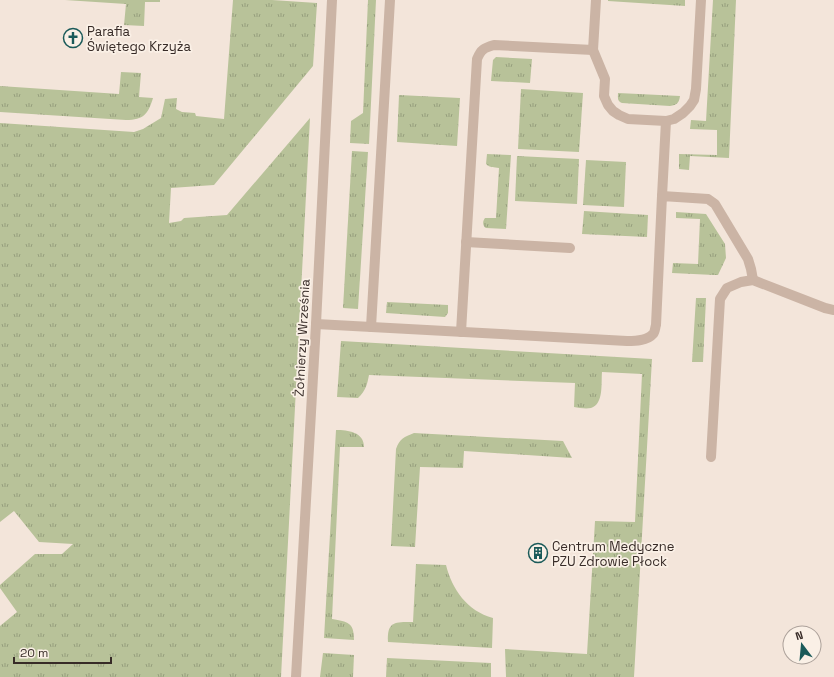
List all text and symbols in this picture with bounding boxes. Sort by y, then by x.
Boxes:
place label: Parafia Świętego Krzyża [87,23,191,55]
church icon: Parafia Świętego Krzyża [62,27,84,49]
street label: Żołnierzy Września [290,278,314,397]
place label: Centrum Medyczne PZU Zdrowie Płock [552,538,674,570]
building icon: Centrum Medyczne PZU Zdrowie Płock [527,542,549,564]
north arrow [782,625,822,665]
text: N [794,628,805,643]
scale bar [14,639,111,665]
text: 20 m [20,645,48,661]

